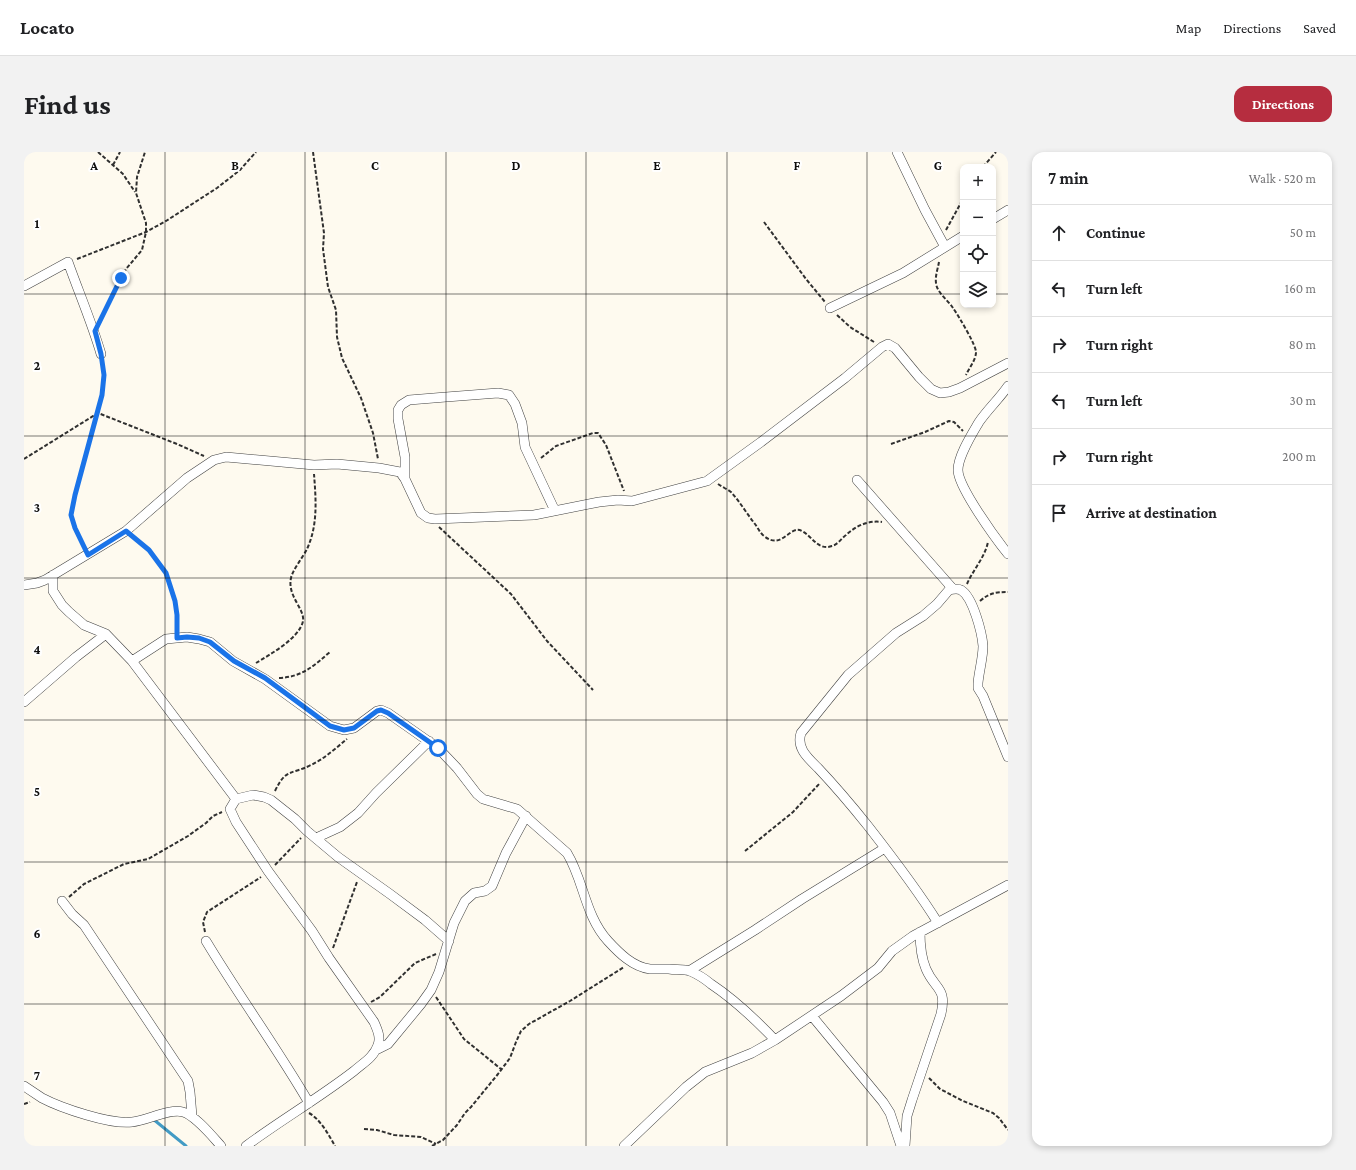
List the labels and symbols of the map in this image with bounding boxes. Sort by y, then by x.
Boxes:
text: A [89,158,98,173]
text: B [231,158,239,173]
text: C [371,158,379,173]
text: D [512,158,521,173]
text: E [653,158,661,173]
text: F [794,158,801,173]
text: G [934,158,942,173]
text: 1 [35,216,40,231]
route end [112,269,130,287]
text: 2 [34,358,41,373]
text: 3 [34,500,40,515]
text: 4 [33,642,41,657]
route start [429,739,447,757]
text: 5 [34,784,40,799]
text: 6 [33,926,41,941]
text: 7 [34,1068,40,1083]

